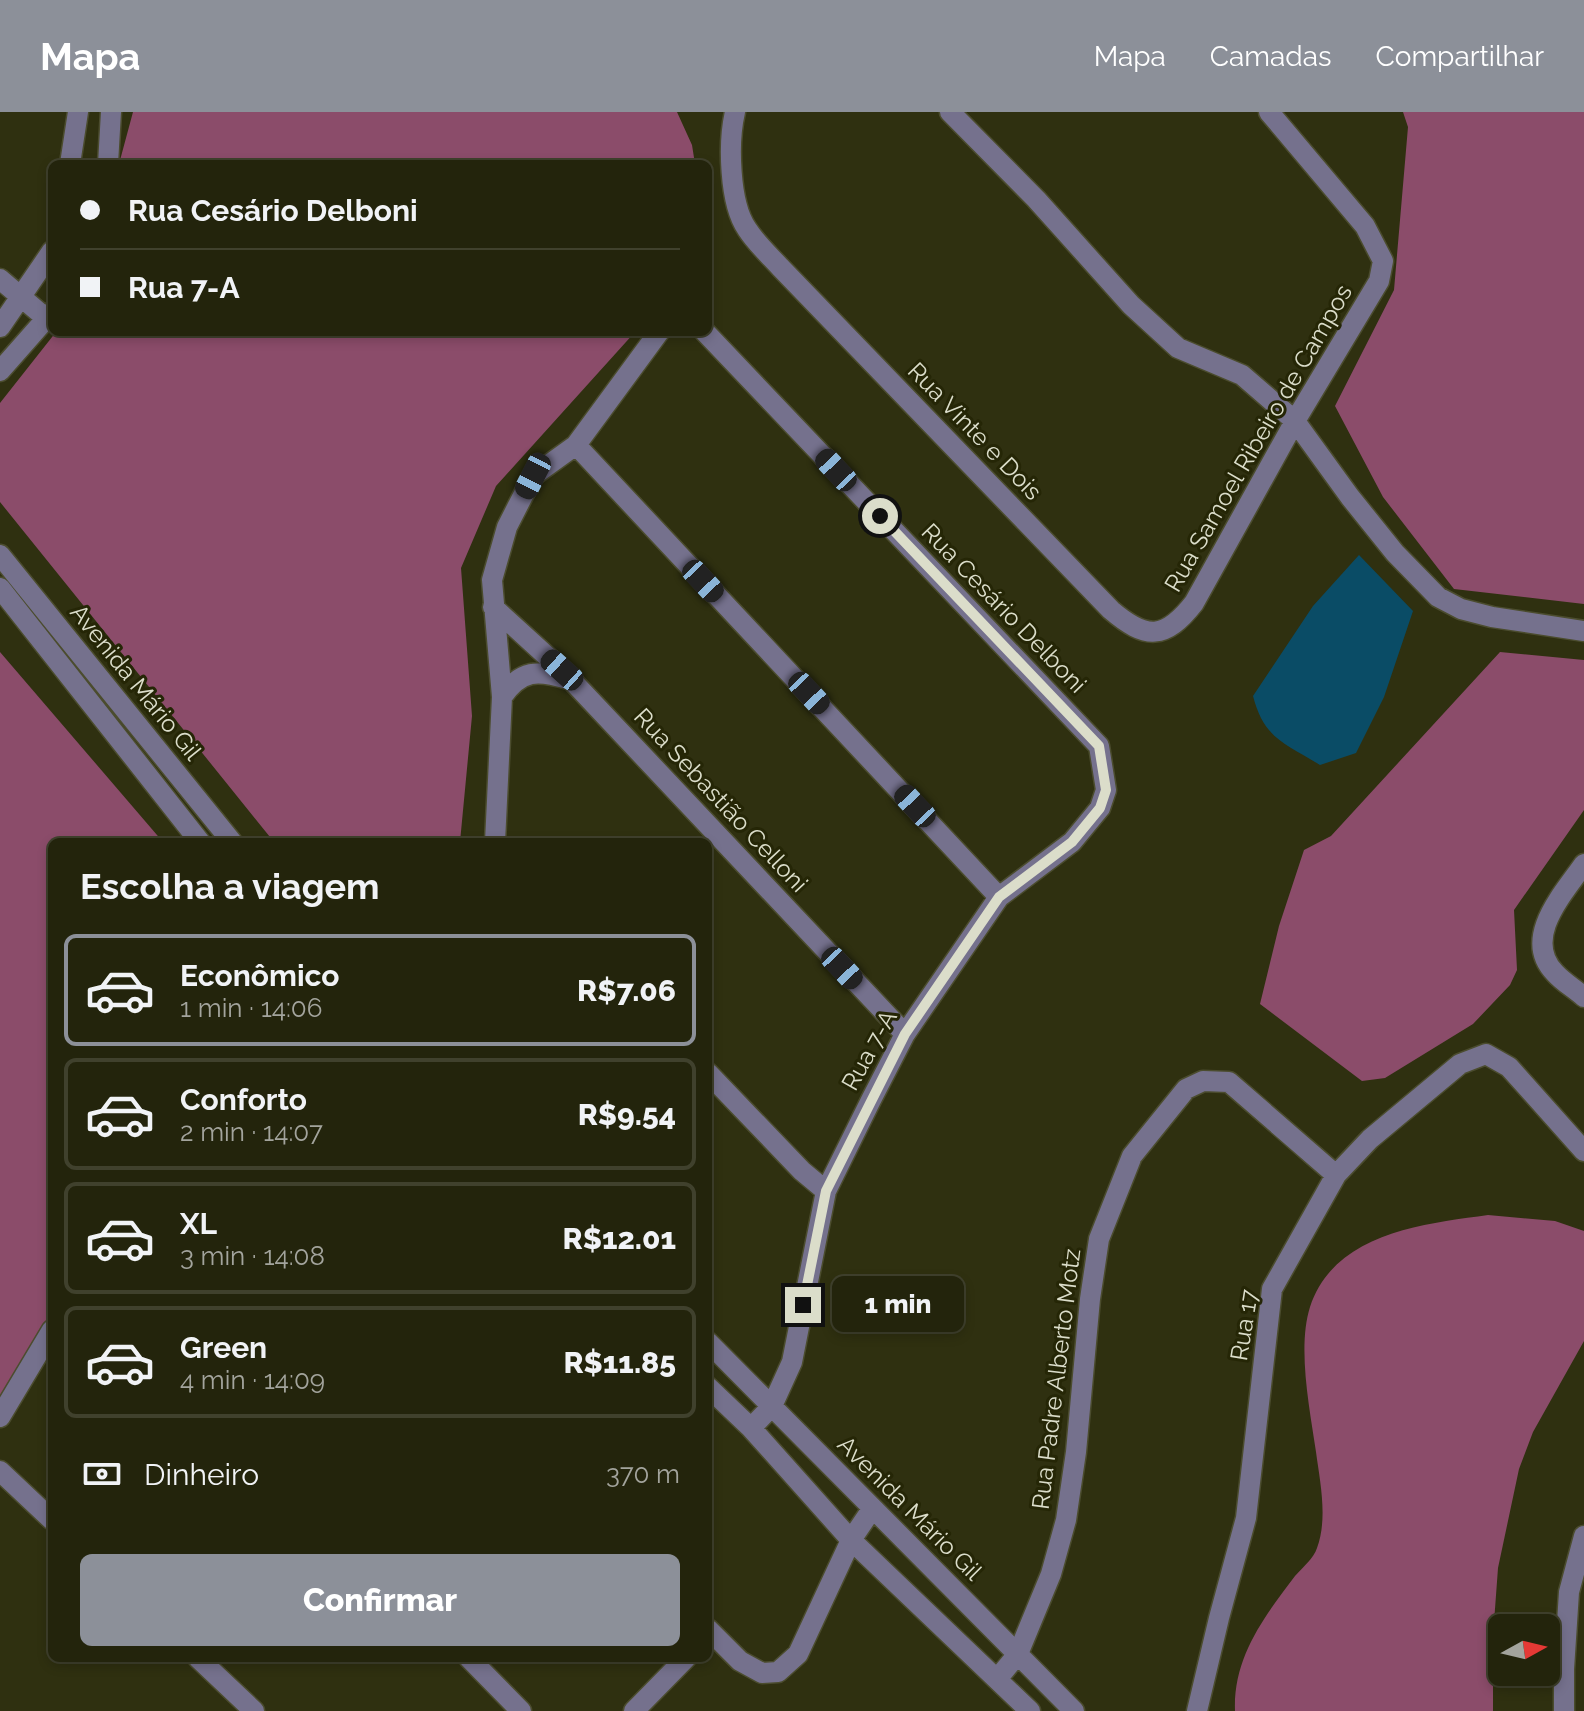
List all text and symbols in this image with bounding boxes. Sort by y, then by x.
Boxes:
text: Mapa [40,34,140,79]
text: Mapa [1094,40,1166,73]
text: Camadas [1210,40,1332,73]
text: Compartilhar [1376,40,1544,73]
text: Rua Cesário Delboni [128,193,418,228]
text: Rua 7-A [128,270,240,305]
street label: Rua Samoel Ribeiro de Campos [1158,279,1358,597]
street label: Rua Vinte e Dois [902,356,1048,506]
car [811,444,861,496]
car [511,449,555,503]
route start [862,498,898,534]
street label: Rua Cesário Delboni [916,517,1092,699]
car [678,555,728,607]
street label: Avenida Mário Gil [64,598,208,766]
car [536,645,588,695]
car [784,667,834,719]
street label: Rua Sebastião Celloni [628,702,814,898]
car [890,780,940,832]
text: Escolha a viagem [80,865,380,907]
car [817,942,867,994]
icon: car [84,954,156,1026]
text: Econômico [180,958,340,993]
text: R$7.06 [577,973,676,1008]
text: 1 min · 14:06 [180,993,322,1023]
street label: Rua 7-A [835,1005,903,1095]
icon: car [84,1078,156,1150]
text: Conforto [180,1082,307,1117]
text: R$9.54 [578,1097,676,1132]
text: 2 min · 14:07 [180,1117,323,1147]
icon: car [84,1202,156,1274]
text: XL [180,1206,217,1241]
text: R$12.01 [563,1221,676,1256]
text: 3 min · 14:08 [180,1241,325,1271]
street label: Rua Padre Alberto Motz [1026,1247,1086,1511]
callout: 1 min [831,1277,963,1333]
route end [785,1287,821,1323]
street label: Rua 17 [1224,1287,1264,1363]
text: 1 min [865,1289,931,1319]
icon: car [84,1326,156,1398]
text: Green [180,1330,267,1365]
text: R$11.85 [563,1345,676,1380]
text: 4 min · 14:09 [180,1365,325,1395]
street label: Avenida Mário Gil [832,1430,989,1587]
icon: cash [80,1452,124,1496]
text: Dinheiro [144,1457,259,1492]
text: 370 m [606,1459,680,1489]
button: Confirmar [80,1554,680,1646]
north arrow [1488,1614,1560,1686]
map controls [1488,1614,1560,1686]

